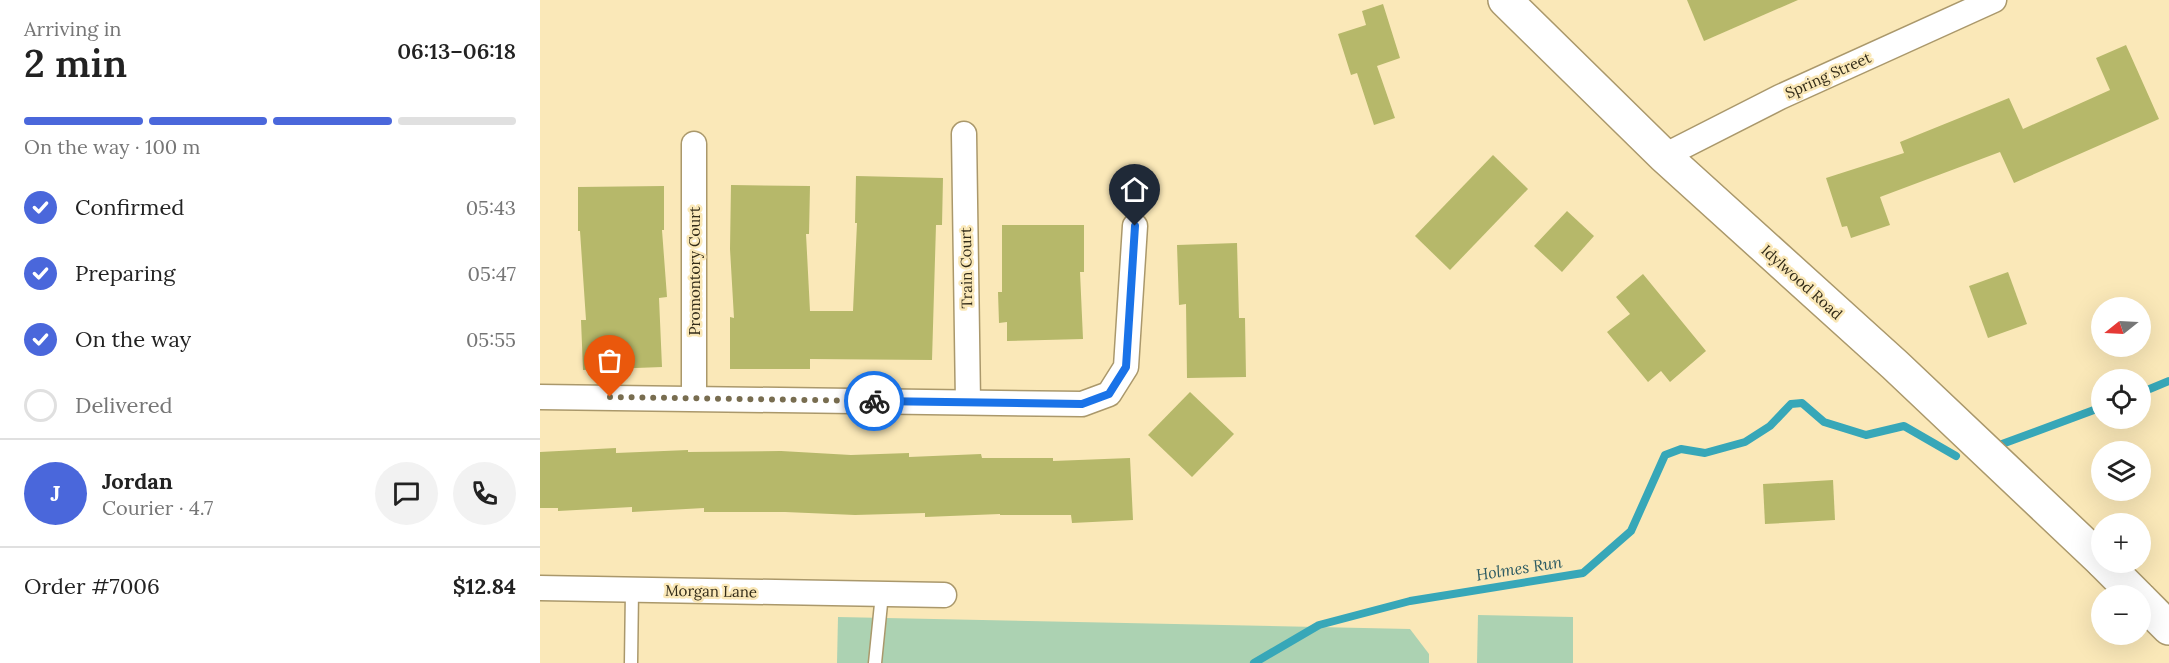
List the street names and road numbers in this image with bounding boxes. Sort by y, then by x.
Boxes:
street label: Spring Street [1782,48,1874,102]
street label: Promontory Court [685,206,704,336]
street label: Train Court [956,227,976,309]
street label: Idylwood Road [1758,241,1846,323]
street label: Morgan Lane [665,581,757,601]

